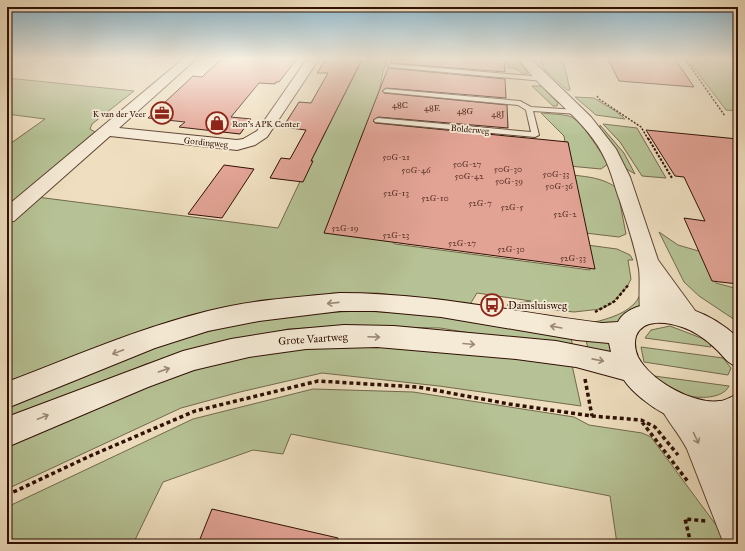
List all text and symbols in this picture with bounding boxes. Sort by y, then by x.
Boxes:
house number: 48C [392,99,408,110]
office icon: K van der Veer [149,100,175,126]
house number: 48E [424,102,441,113]
house number: 48G [457,105,474,116]
place label: K van der Veer [93,108,147,119]
house number: 48J [491,108,505,120]
shop icon: Ron's APK Center [204,110,230,136]
place label: Ron's APK Center [232,118,300,129]
street label: Bolderweg [450,122,490,137]
street label: Gordingweg [183,134,229,151]
house number: 50G-21 [382,151,410,162]
house number: 50G-27 [453,158,482,169]
house number: 50G-30 [494,163,522,174]
house number: 50G-46 [401,164,431,175]
house number: 50G-33 [543,168,570,179]
house number: 50G-42 [454,170,484,181]
house number: 50G-39 [495,175,523,186]
house number: 50G-36 [545,180,573,191]
house number: 52G-13 [383,187,409,198]
house number: 52G-10 [421,192,449,203]
house number: 52G-7 [468,197,492,208]
house number: 52G-5 [500,201,524,212]
house number: 52G-2 [553,208,577,219]
house number: 52G-19 [331,222,359,233]
house number: 52G-23 [383,229,410,240]
house number: 52G-27 [448,237,476,248]
house number: 52G-30 [497,243,525,254]
house number: 52G-33 [560,252,586,263]
bus stop icon: Damsluisweg [479,292,505,318]
one-way arrow [327,299,340,307]
place label: Damsluisweg [508,299,568,312]
one-way arrow [550,323,563,331]
street label: Grote Vaartweg [278,330,349,348]
one-way arrow [367,333,380,341]
one-way arrow [462,341,475,348]
one-way arrow [113,348,125,356]
one-way arrow [591,356,604,364]
one-way arrow [157,366,170,373]
one-way arrow [36,412,48,420]
one-way arrow [693,432,700,444]

